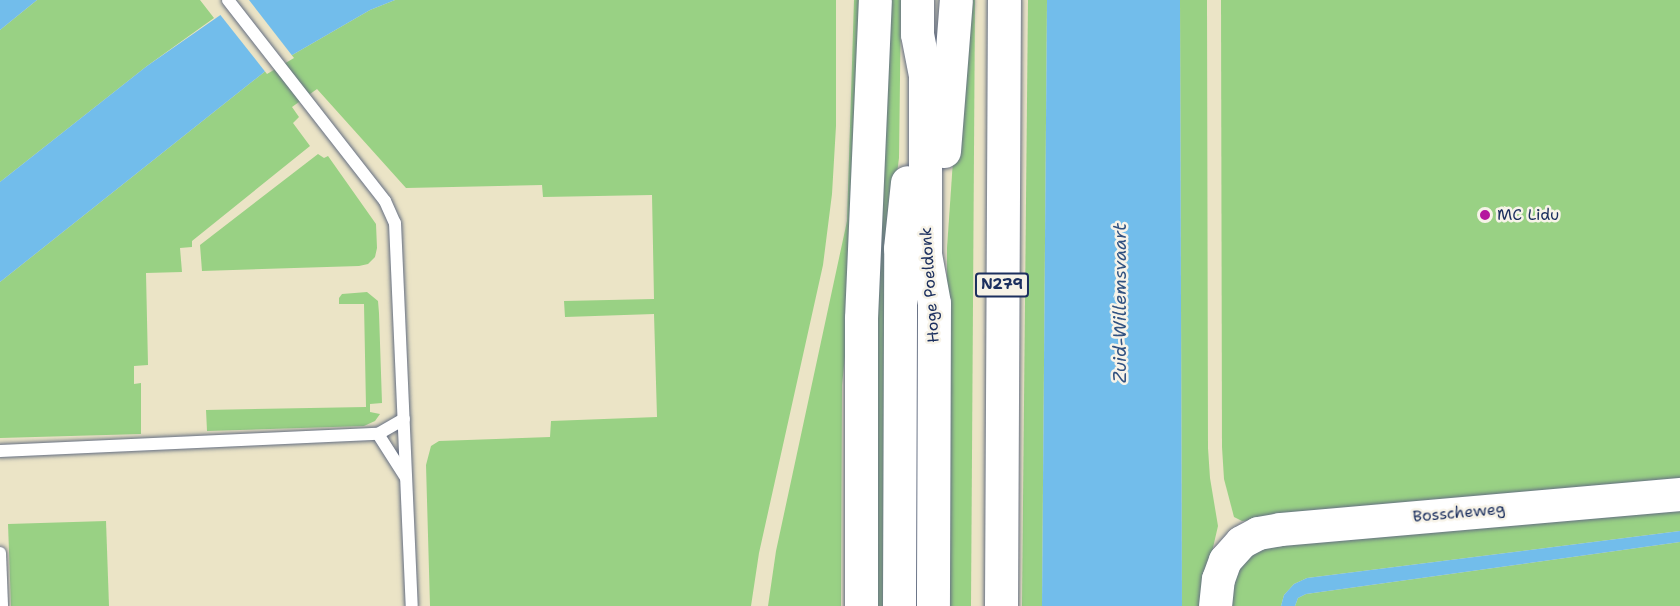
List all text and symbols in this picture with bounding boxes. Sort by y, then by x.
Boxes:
place label: MC Lidu [1497,205,1559,225]
marker: MC Lidu [1478,208,1492,222]
water label: Zuid-Willemsvaart [1109,223,1131,383]
street label: Hoge Poeldonk [916,226,944,344]
road number: N279 [974,273,1030,297]
street label: Bosscheweg [1412,499,1506,527]

